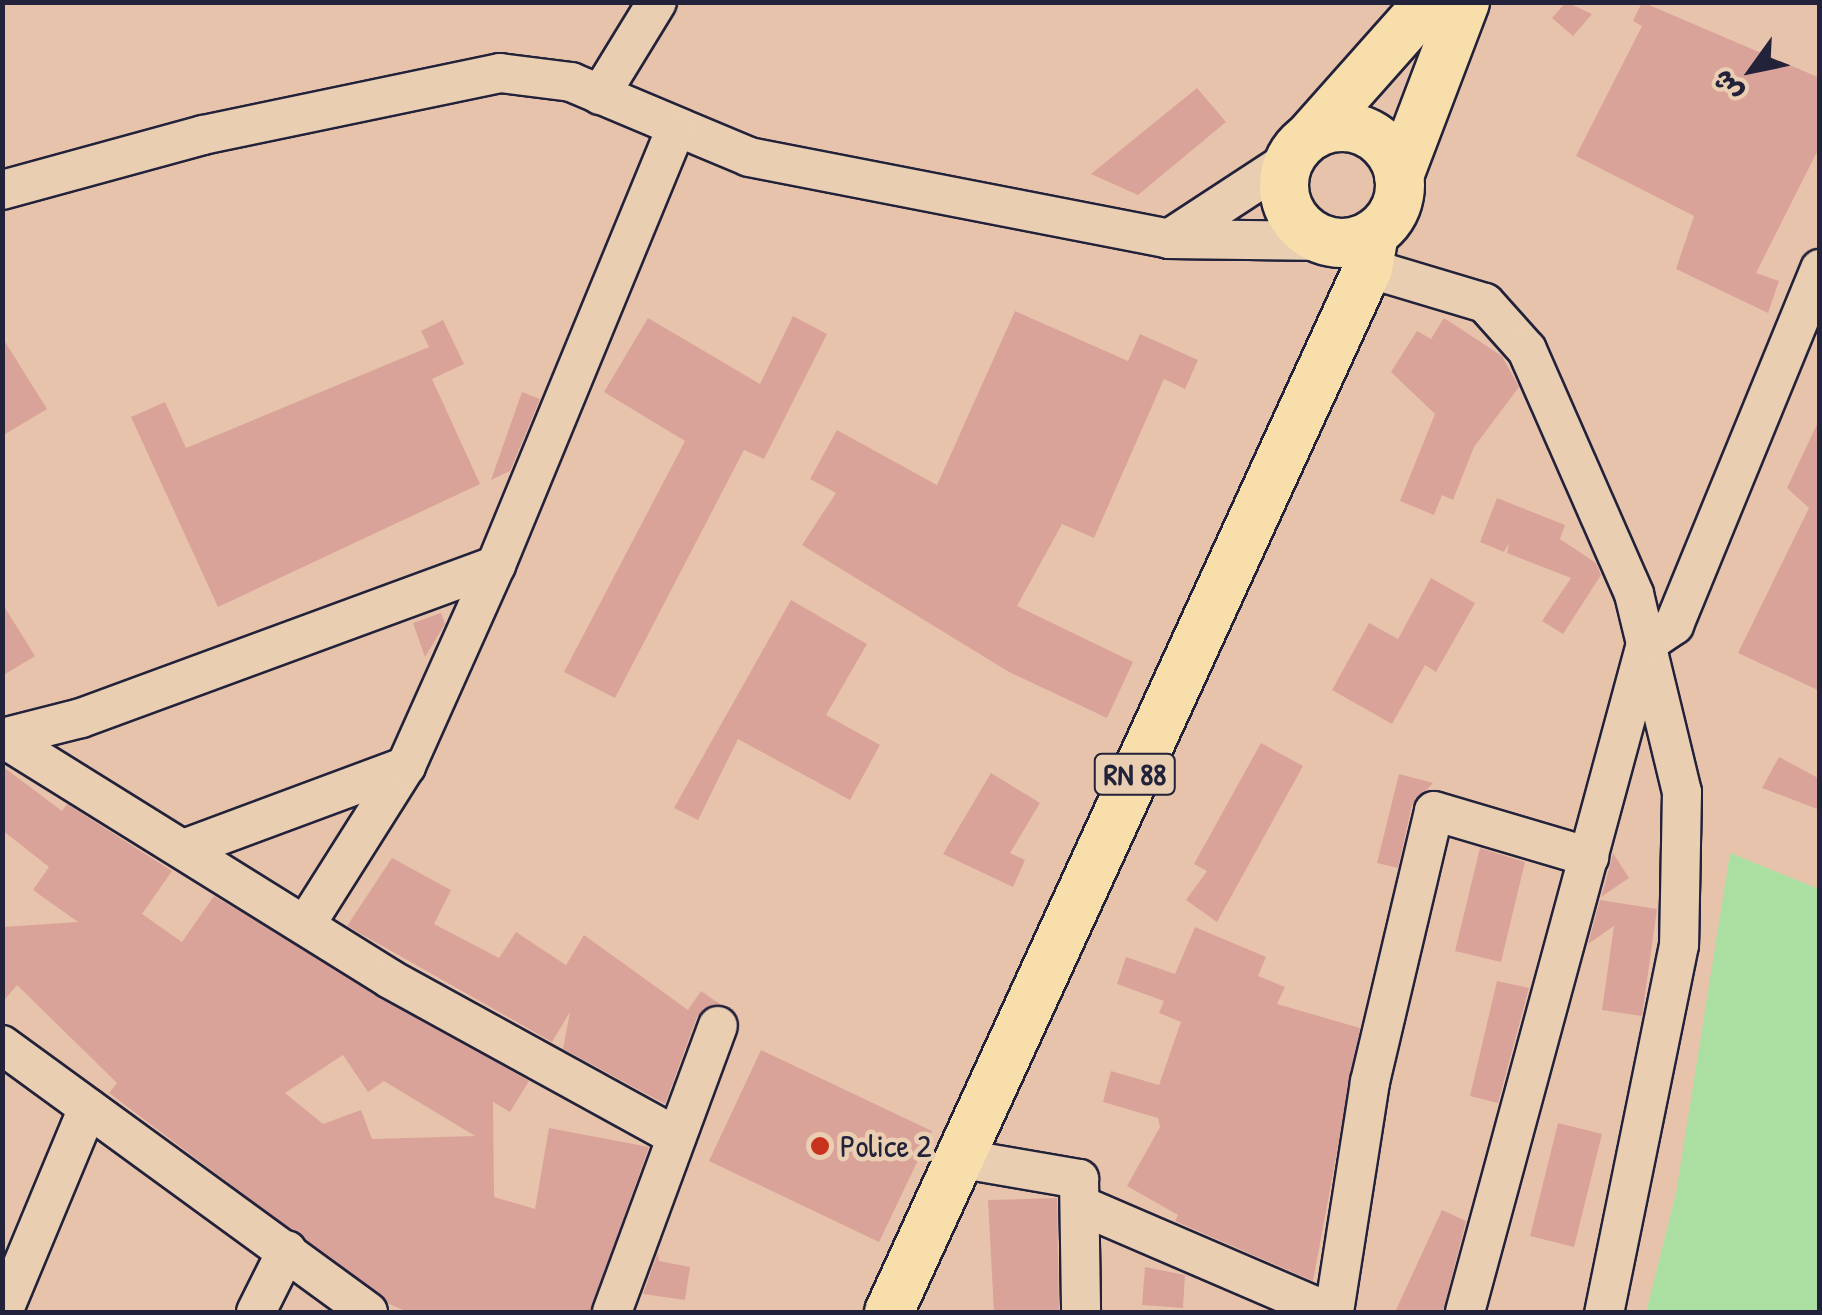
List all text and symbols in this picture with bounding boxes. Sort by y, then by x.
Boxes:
north arrow [1702,20,1802,120]
text: ش [1703,63,1751,110]
road number: RN 88 [1092,749,1178,799]
place label: Police 2 [840,1127,931,1165]
marker: Police 2 [809,1135,831,1157]

